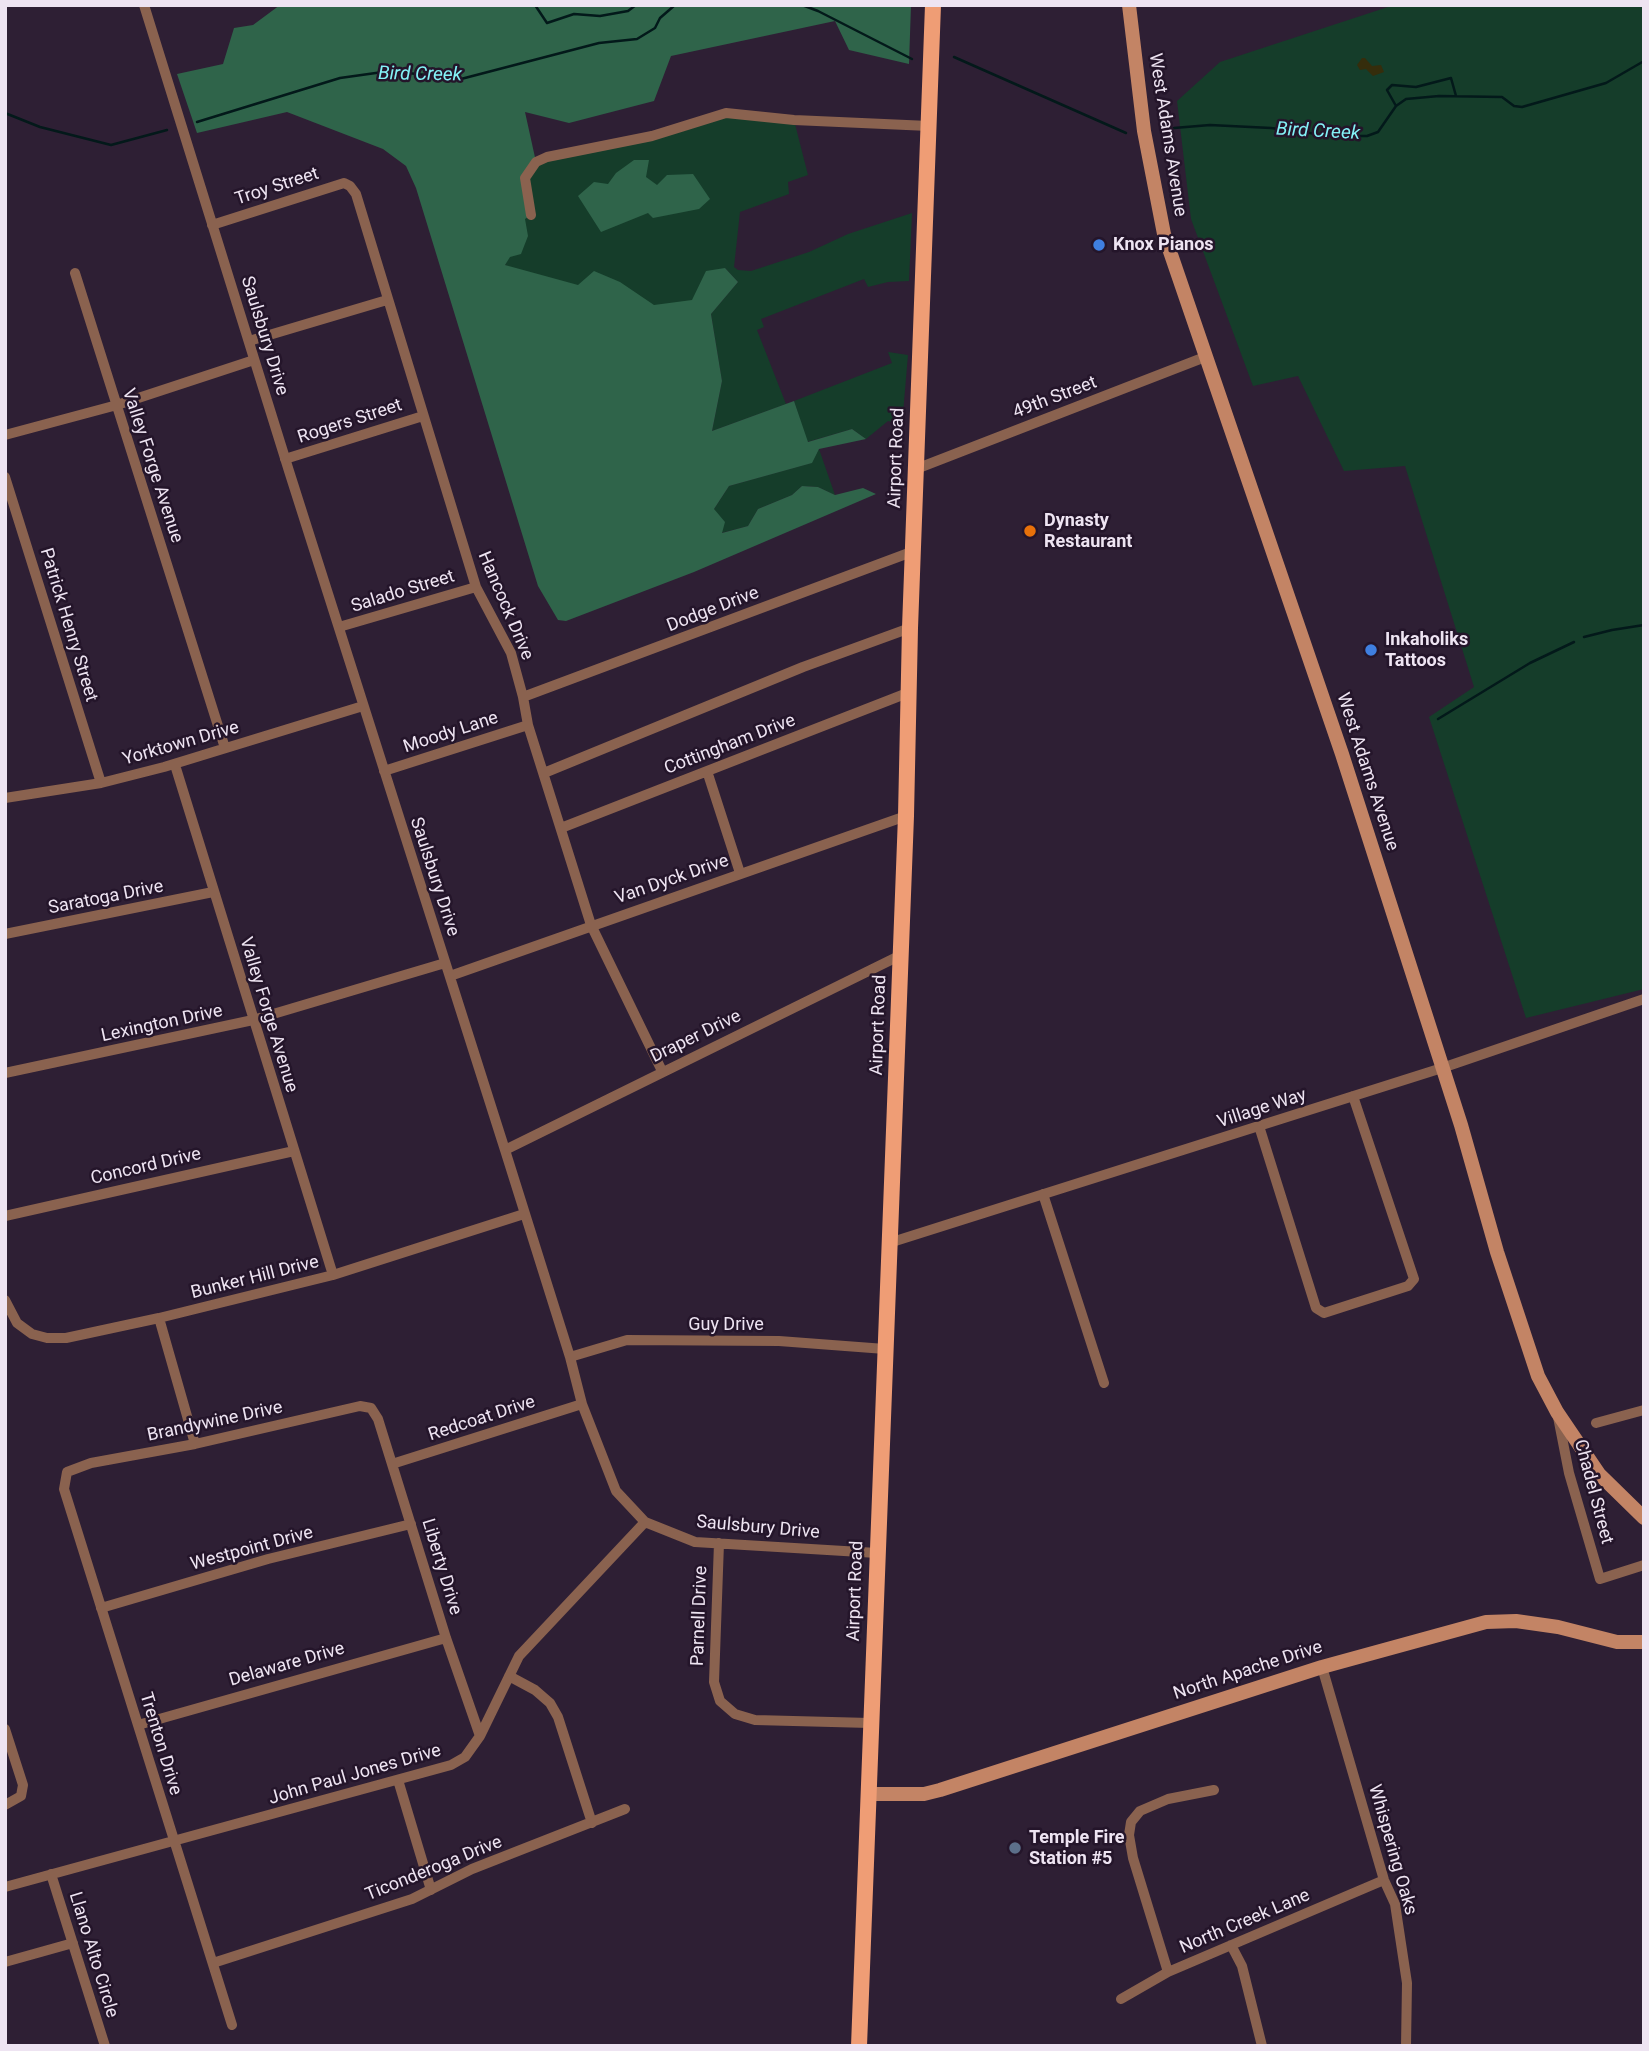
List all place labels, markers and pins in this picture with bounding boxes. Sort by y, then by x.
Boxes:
place label: Knox Pianos [1113,234,1214,256]
marker: Knox Pianos [1091,237,1107,253]
place label: Dynasty Restaurant [1044,510,1132,552]
marker: Dynasty Restaurant [1022,523,1038,539]
place label: Inkaholiks Tattoos [1385,629,1468,672]
marker: Inkaholiks Tattoos [1363,642,1379,658]
place label: Temple Fire Station #5 [1029,1827,1125,1870]
marker: Temple Fire Station #5 [1007,1840,1023,1856]

